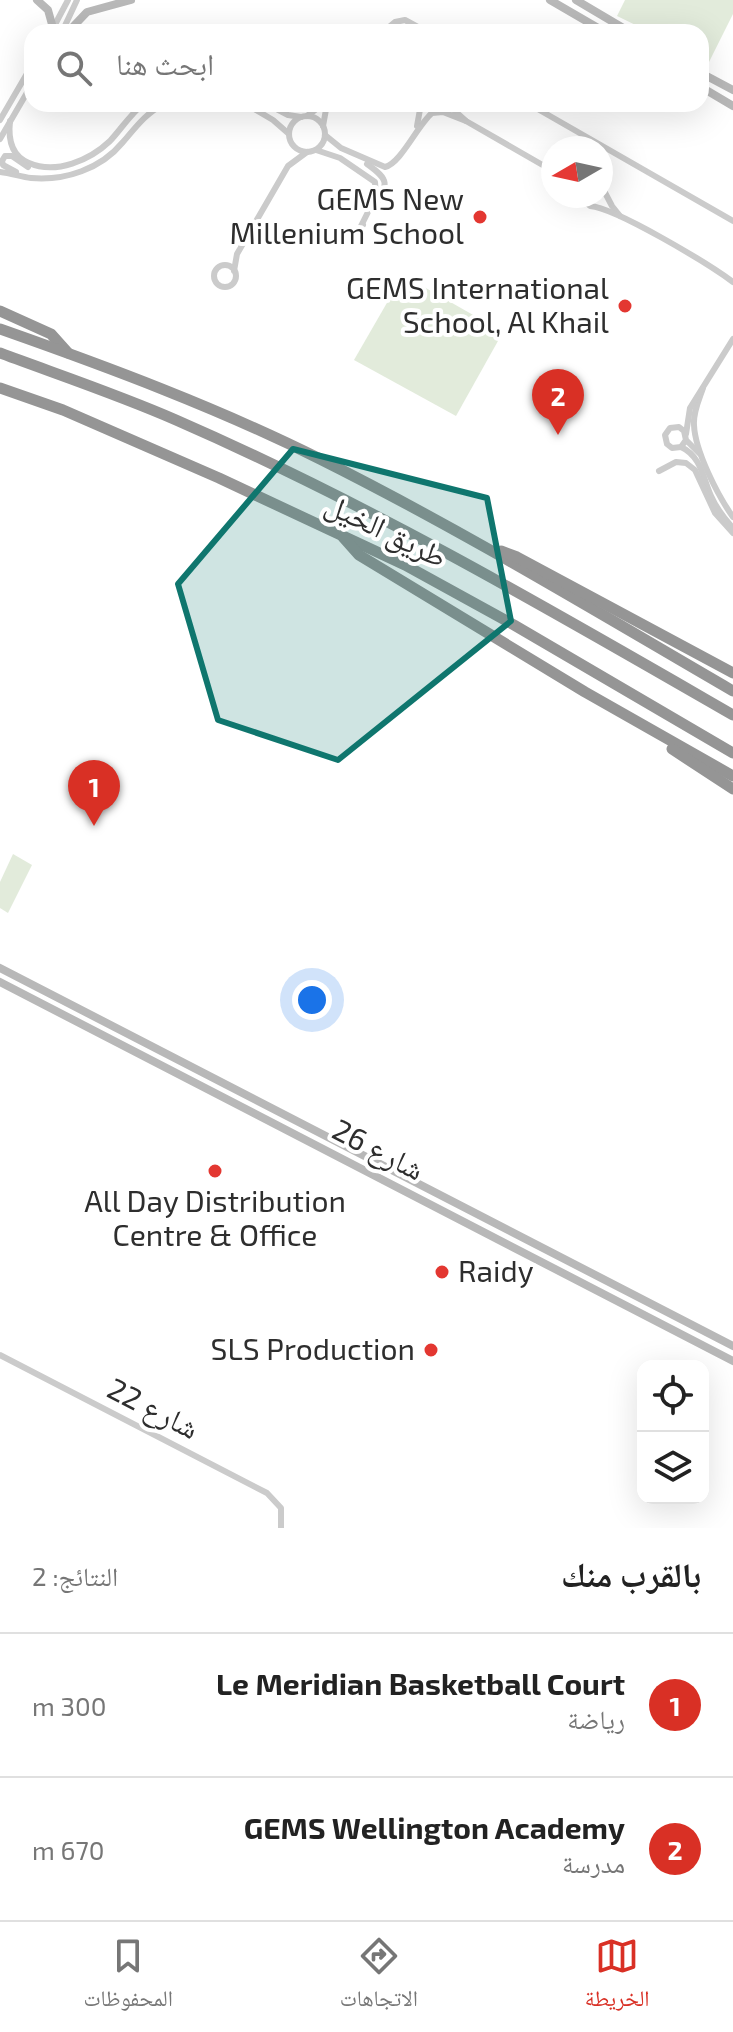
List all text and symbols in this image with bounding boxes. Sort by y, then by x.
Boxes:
search box [24,24,709,112]
text: ابحث هنا [116,45,214,81]
icon: search [52,46,96,90]
north arrow [541,136,613,208]
place label: GEMS New Millenium School [229,180,464,250]
marker: GEMS New Millenium School [471,208,489,226]
place label: GEMS International School, Al Khail [346,269,609,339]
marker: GEMS International School, Al Khail [616,297,634,315]
pin: 2 [532,369,584,435]
street label: طريق الخيل [320,484,453,576]
pin: 1 [68,760,120,826]
your location [292,980,332,1020]
street label: شارع 26 [326,1110,431,1189]
marker: All Day Distribution Centre & Office [206,1162,224,1180]
place label: All Day Distribution Centre & Office [84,1182,346,1252]
place label: Raidy [458,1252,534,1288]
marker: Raidy [433,1263,451,1281]
place label: SLS Production [211,1330,415,1366]
marker: SLS Production [422,1341,440,1359]
map controls [637,1360,709,1504]
button: locate [637,1360,709,1432]
street label: شارع 22 [101,1369,206,1448]
button: layers [637,1432,709,1504]
text: بالقرب منك [561,1553,701,1594]
text: النتائج: 2 [32,1560,118,1591]
text: Le Meridian Basketball Court [216,1665,625,1701]
text: 300 m [32,1690,106,1721]
text: 1 [669,1690,681,1721]
text: رياضة [567,1703,625,1734]
text: GEMS Wellington Academy [244,1809,625,1845]
text: 670 m [32,1834,104,1865]
text: 2 [667,1834,683,1865]
text: مدرسة [562,1847,625,1878]
tab: المحفوظات [83,1934,173,2020]
tab: الاتجاهات [340,1934,418,2020]
tab: الخريطة [585,1934,650,2020]

